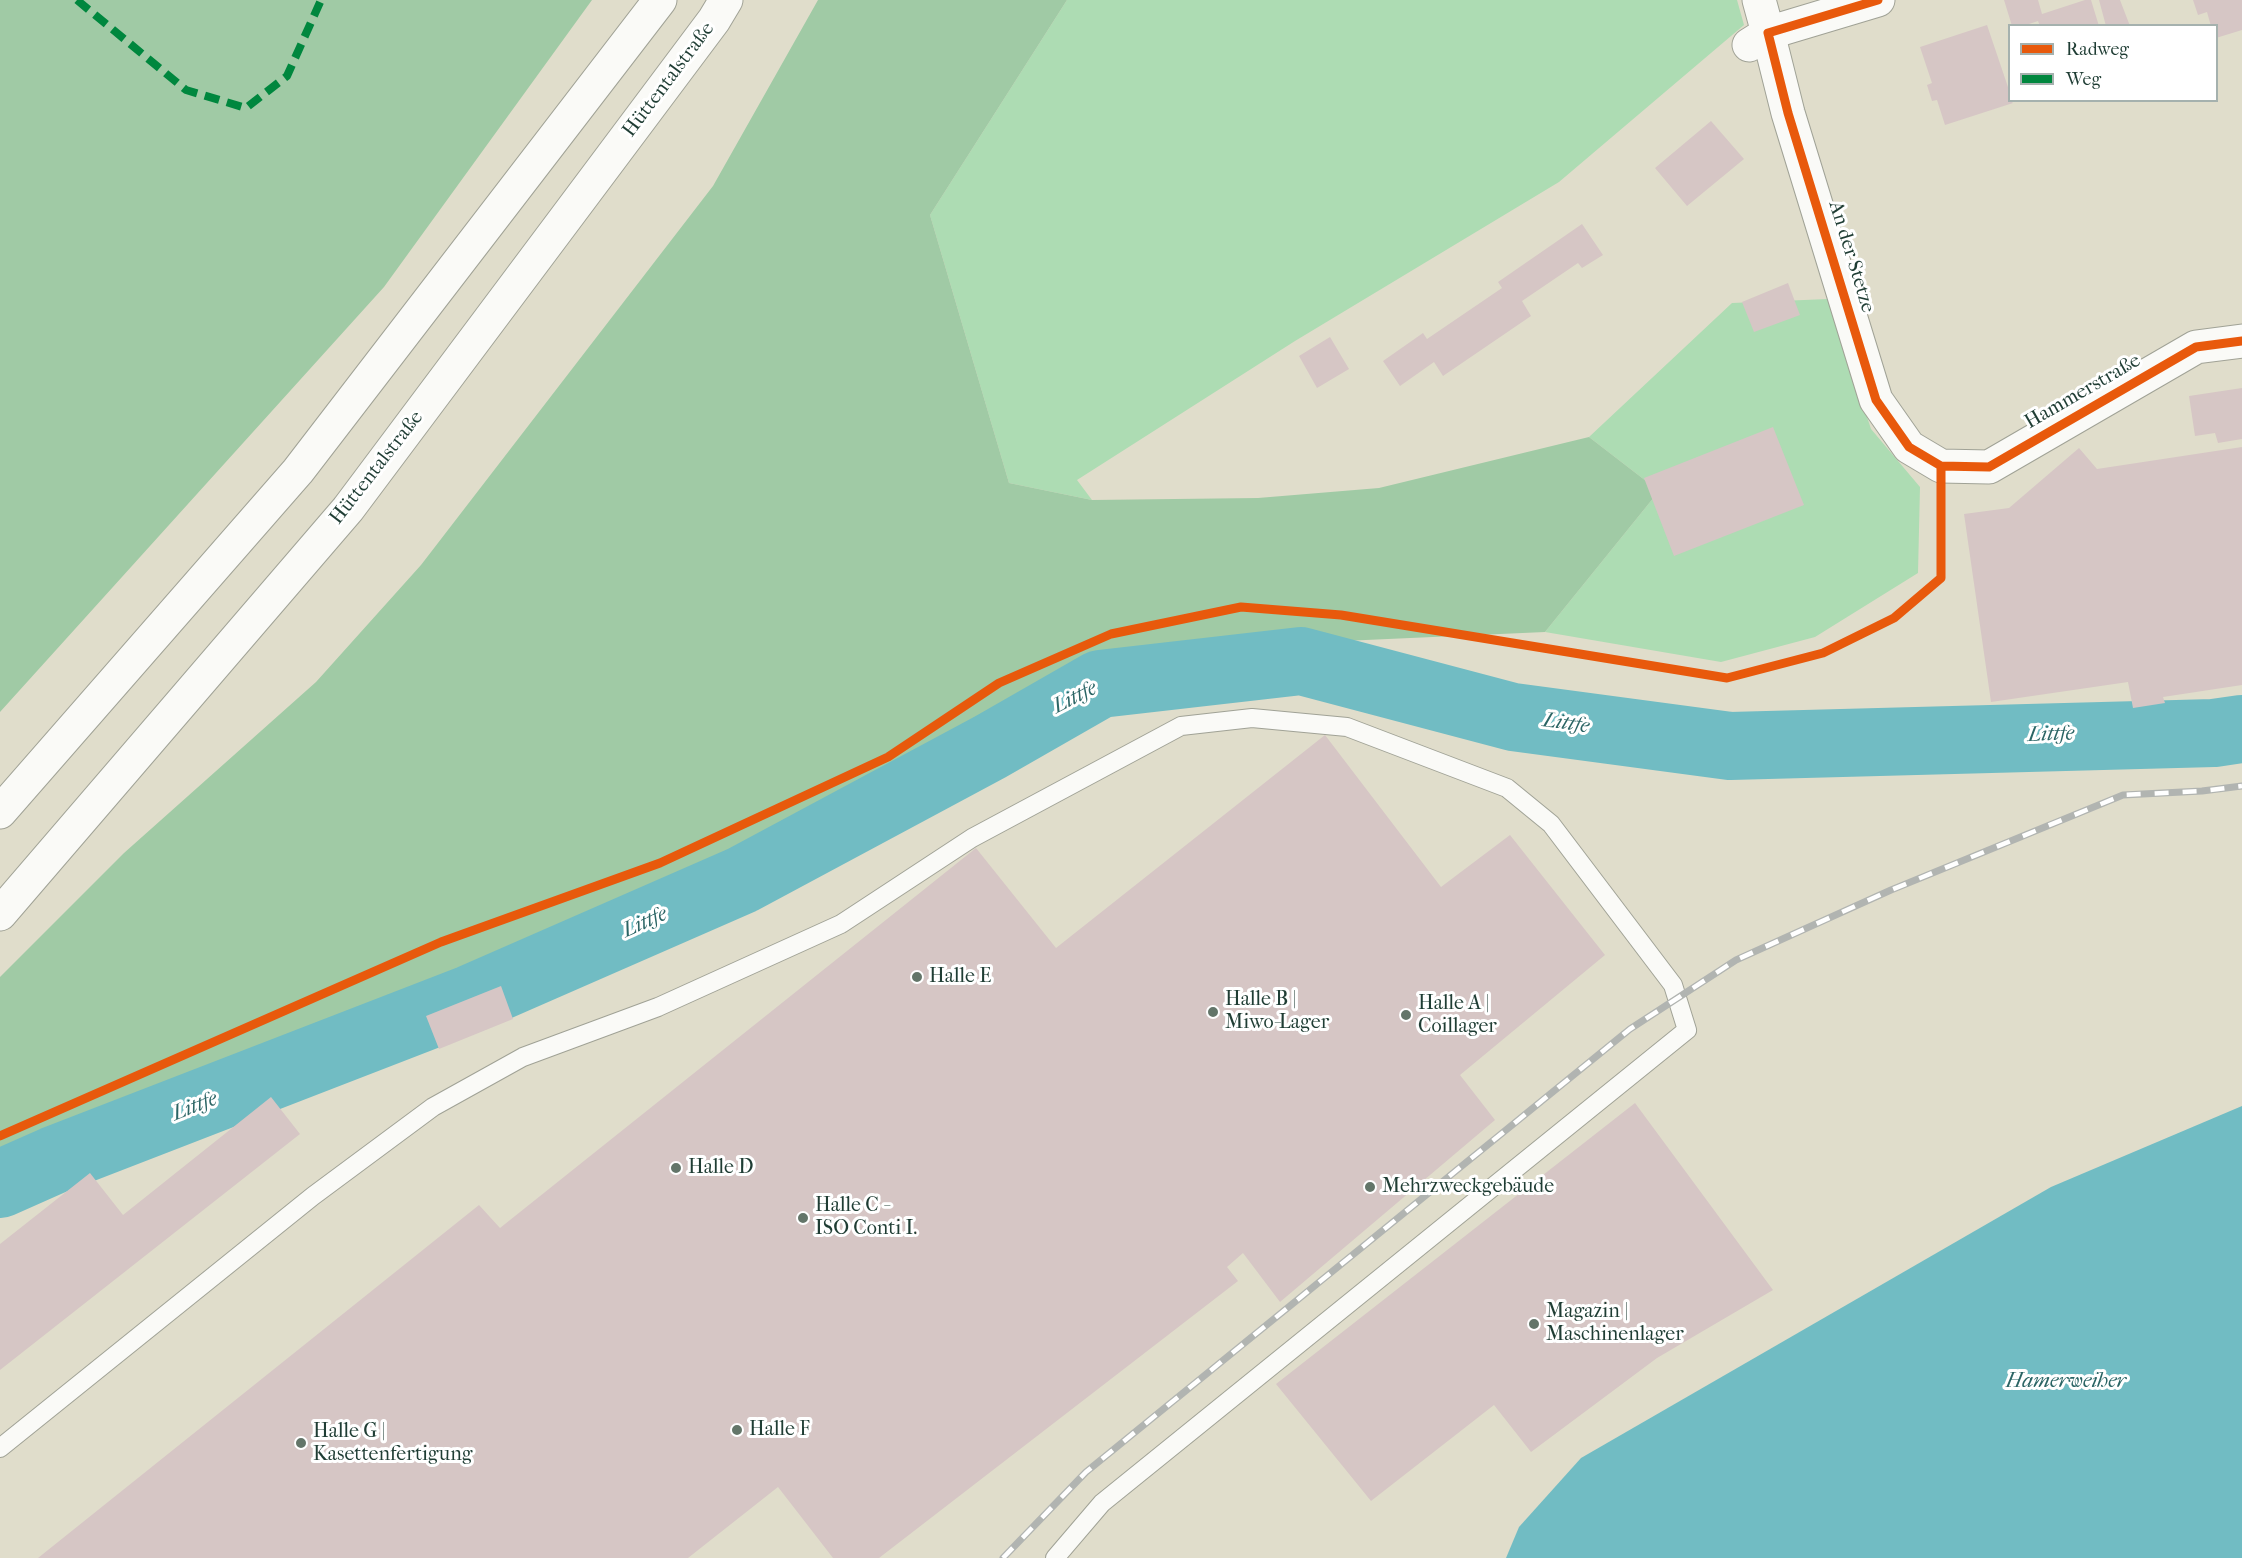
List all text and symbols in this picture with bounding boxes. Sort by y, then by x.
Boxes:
street label: Hüttentalstraße [618,18,720,142]
legend [2008,24,2218,102]
text: Radweg [2066,39,2129,60]
text: Weg [2066,69,2101,90]
street label: An der Stetze [1823,198,1879,316]
street label: Hammerstraße [2021,349,2145,435]
street label: Hüttentalstraße [325,406,429,530]
water label: Littfe [1049,676,1101,720]
water label: Littfe [1541,708,1591,740]
water label: Littfe [2027,722,2075,748]
water label: Littfe [619,902,671,944]
place label: Halle E [929,965,991,989]
marker: Halle E [910,970,924,984]
place label: Halle B | Miwo-Lager [1225,988,1329,1035]
place label: Halle A | Coillager [1418,992,1497,1039]
marker: Halle B | Miwo-Lager [1206,1005,1220,1019]
marker: Halle A | Coillager [1399,1008,1413,1022]
water label: Littfe [169,1087,221,1127]
place label: Halle D [688,1156,753,1180]
marker: Halle D [669,1161,683,1175]
place label: Mehrzweckgebäude [1382,1175,1554,1199]
marker: Mehrzweckgebäude [1363,1180,1377,1194]
place label: Halle C - ISO Conti I. [815,1194,917,1241]
marker: Halle C - ISO Conti I. [796,1211,810,1225]
place label: Magazin | Maschinenlager [1546,1300,1684,1347]
marker: Magazin | Maschinenlager [1527,1317,1541,1331]
water label: Hamerweiher [2006,1369,2126,1395]
place label: Halle F [749,1418,810,1442]
place label: Halle G | Kasettenfertigung [313,1420,472,1467]
marker: Halle F [730,1423,744,1437]
marker: Halle G | Kasettenfertigung [294,1436,308,1450]

